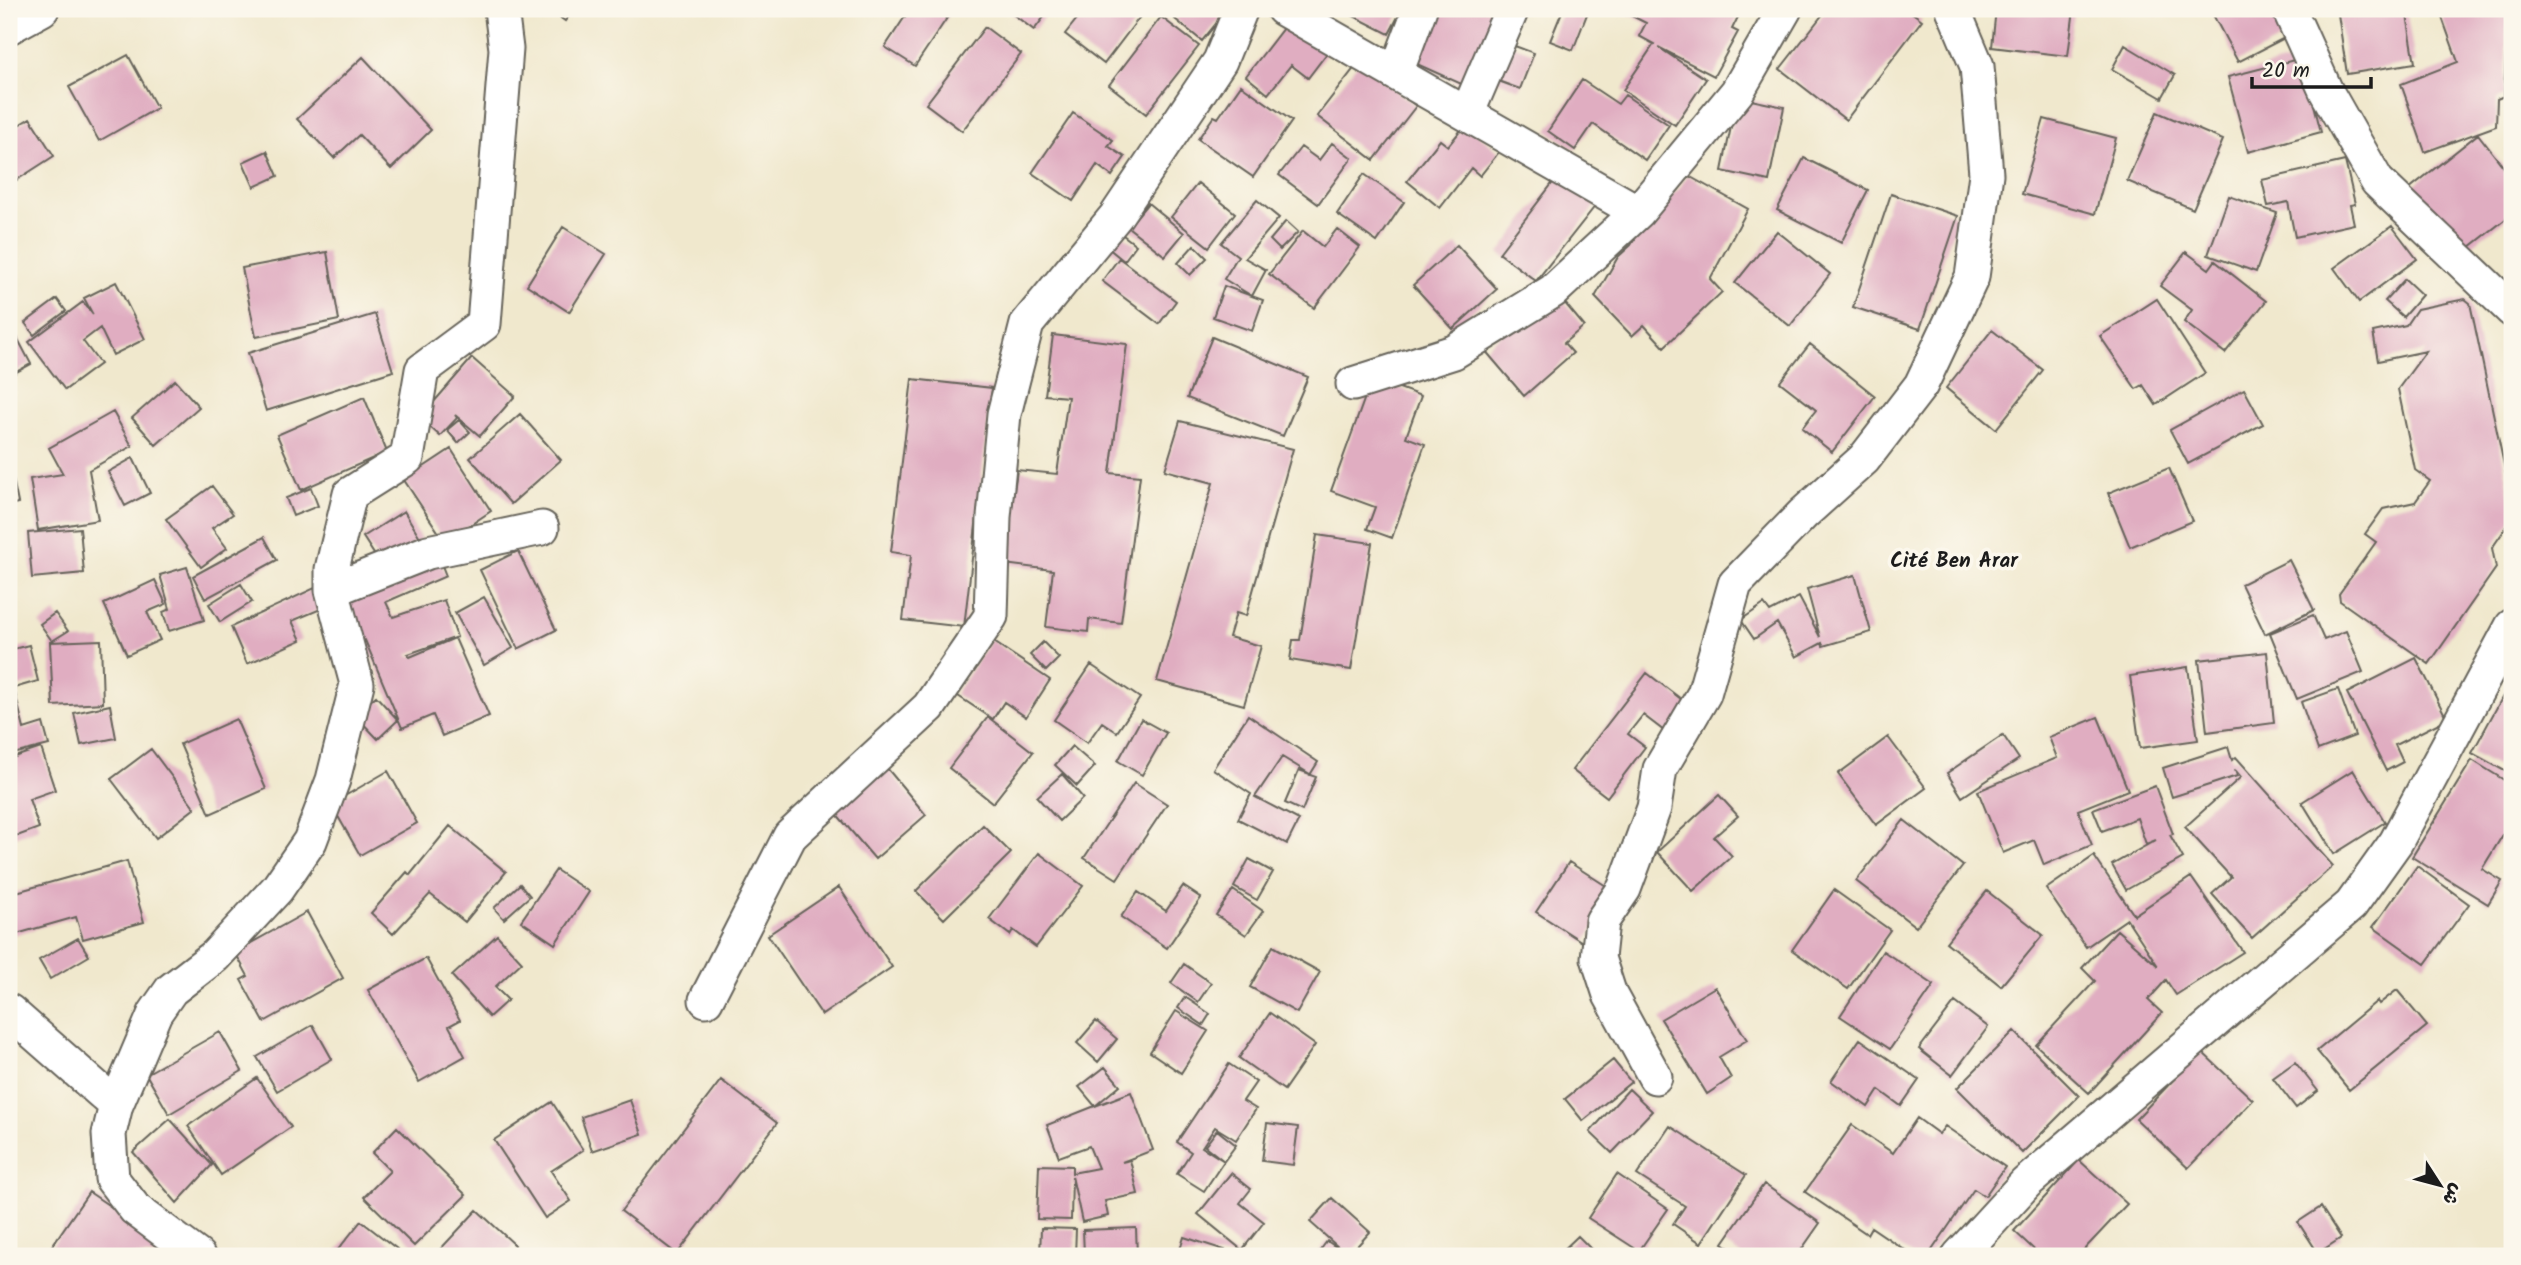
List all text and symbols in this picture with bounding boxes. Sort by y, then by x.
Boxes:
scale bar [2252,46,2370,90]
text: 20 m [2262,55,2310,88]
district label: Cité Ben Arar [1890,545,2019,578]
north arrow [2406,1150,2476,1220]
text: ش [2434,1177,2470,1211]

